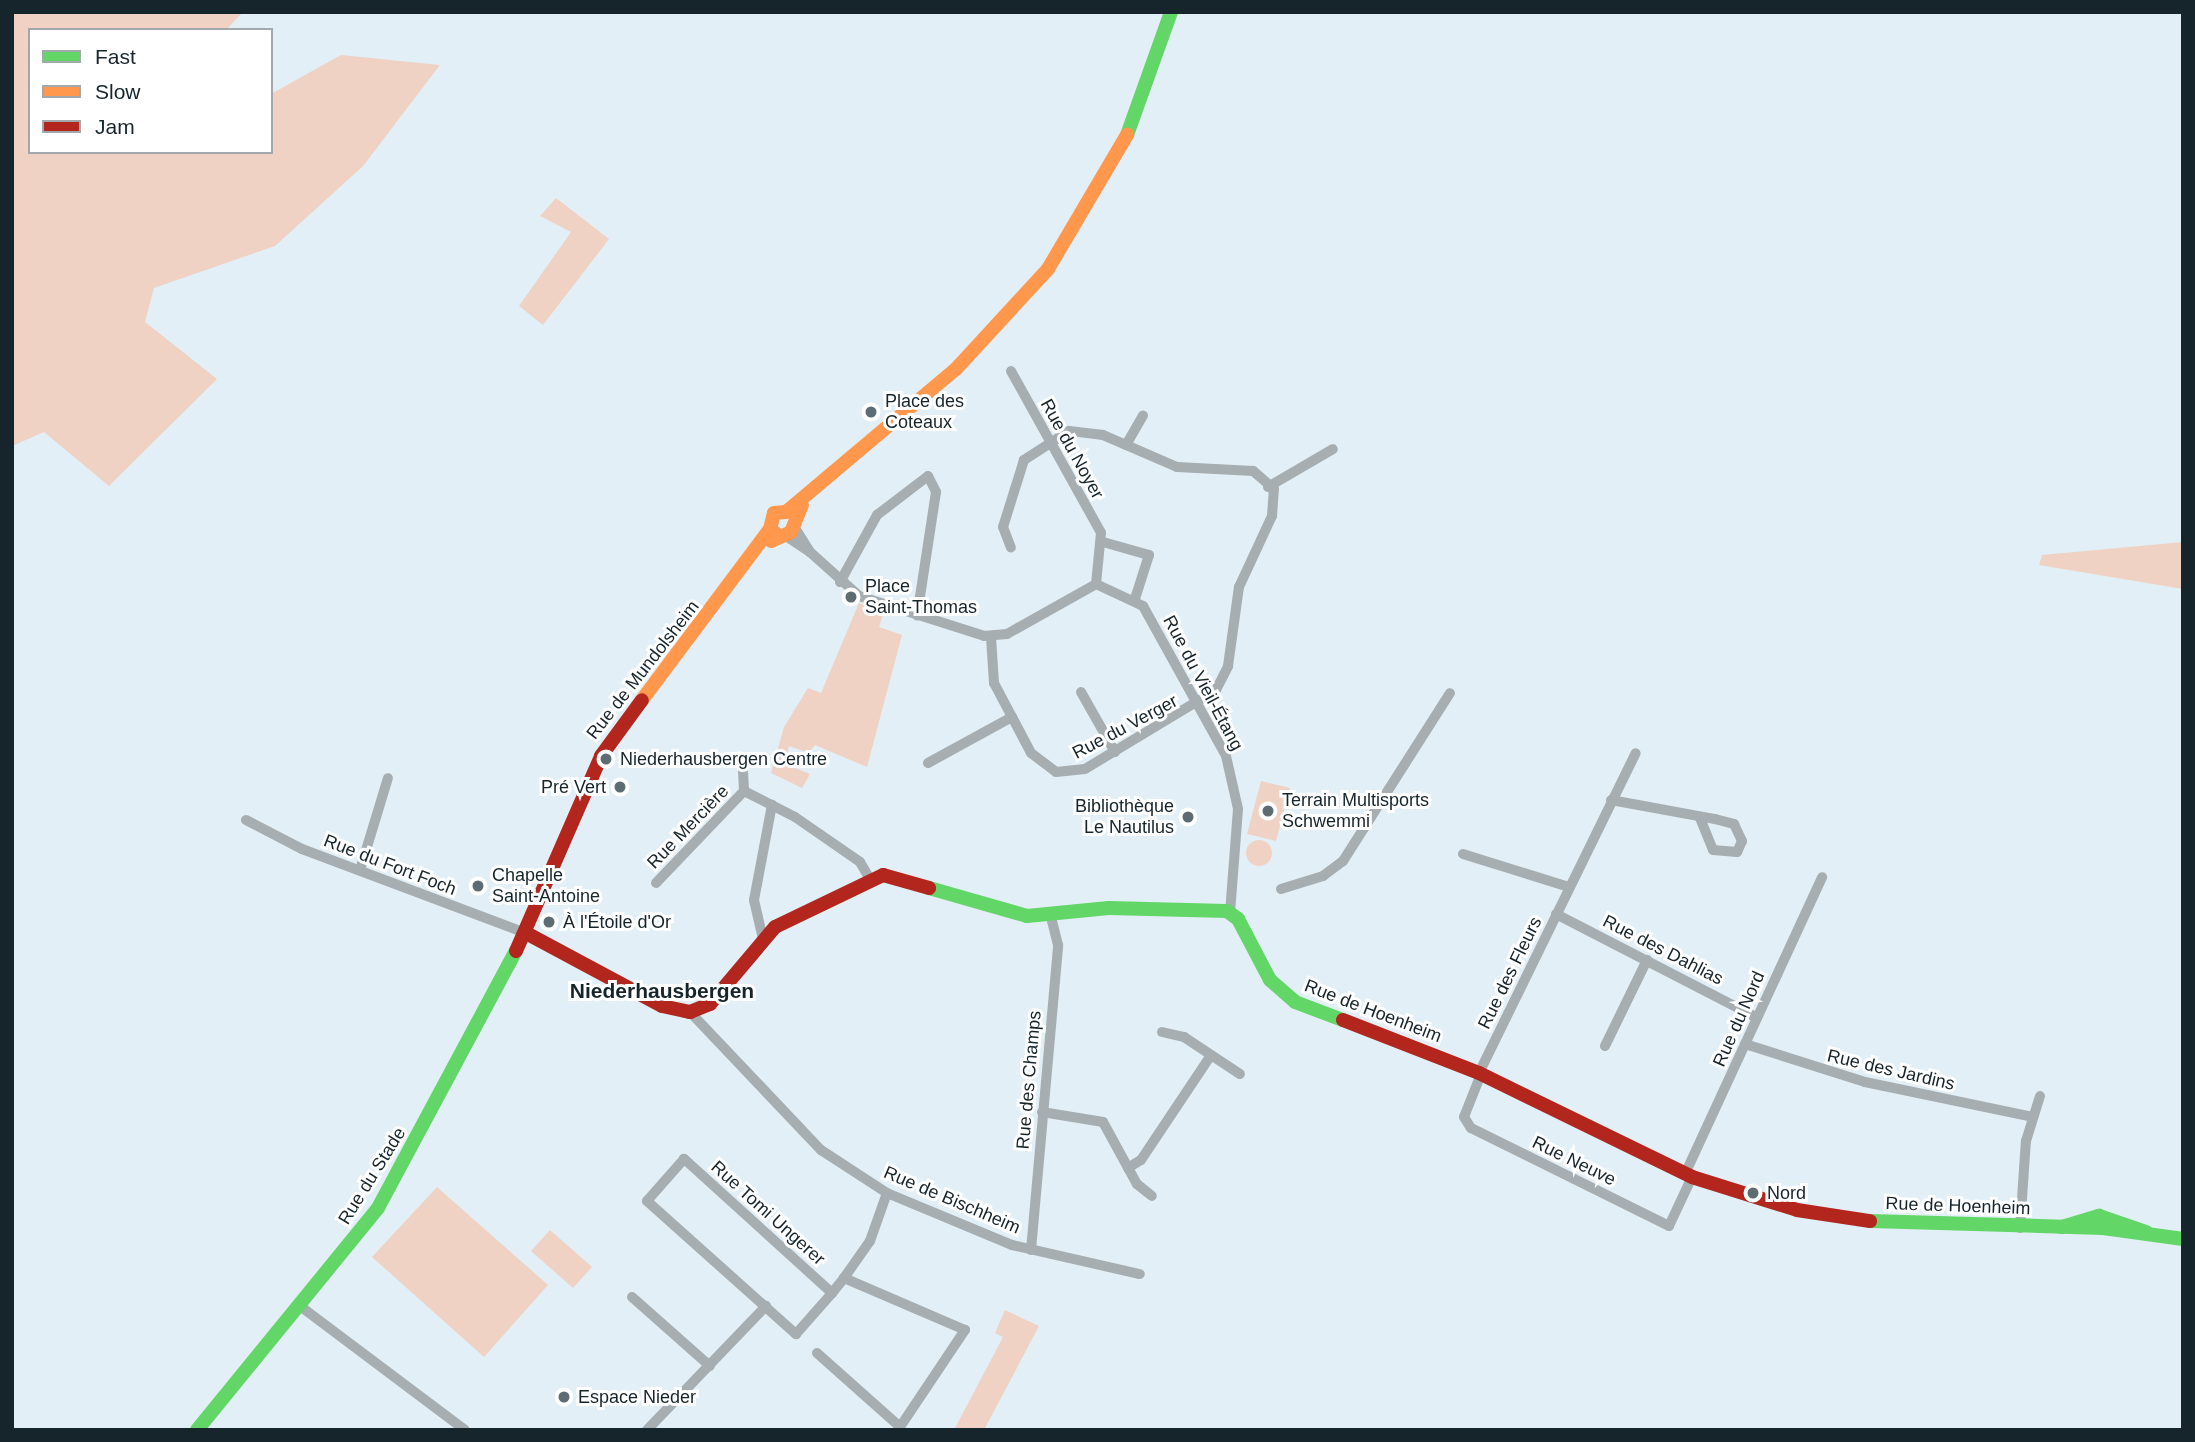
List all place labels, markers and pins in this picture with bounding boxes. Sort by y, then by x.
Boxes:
place label: Place des Coteaux [885,391,964,434]
marker: Place des Coteaux [863,404,879,420]
place label: Place Saint-Thomas [865,576,977,618]
marker: Place Saint-Thomas [843,589,859,605]
place label: Niederhausbergen Centre [620,748,827,770]
marker: Niederhausbergen Centre [598,751,614,767]
place label: Pré Vert [541,776,606,798]
marker: Pré Vert [612,779,628,795]
place label: Terrain Multisports Schwemmi [1282,790,1429,832]
place label: Bibliothèque Le Nautilus [1075,796,1174,838]
marker: Terrain Multisports Schwemmi [1260,803,1276,819]
marker: Bibliothèque Le Nautilus [1180,809,1196,825]
place label: Chapelle Saint-Antoine [492,865,600,908]
marker: Chapelle Saint-Antoine [470,878,486,894]
place label: À l'Étoile d'Or [563,911,671,933]
marker: À l'Étoile d'Or [541,914,557,930]
place label: Nord [1767,1182,1806,1204]
marker: Nord [1745,1185,1761,1201]
place label: Espace Nieder [578,1386,696,1408]
marker: Espace Nieder [556,1389,572,1405]

